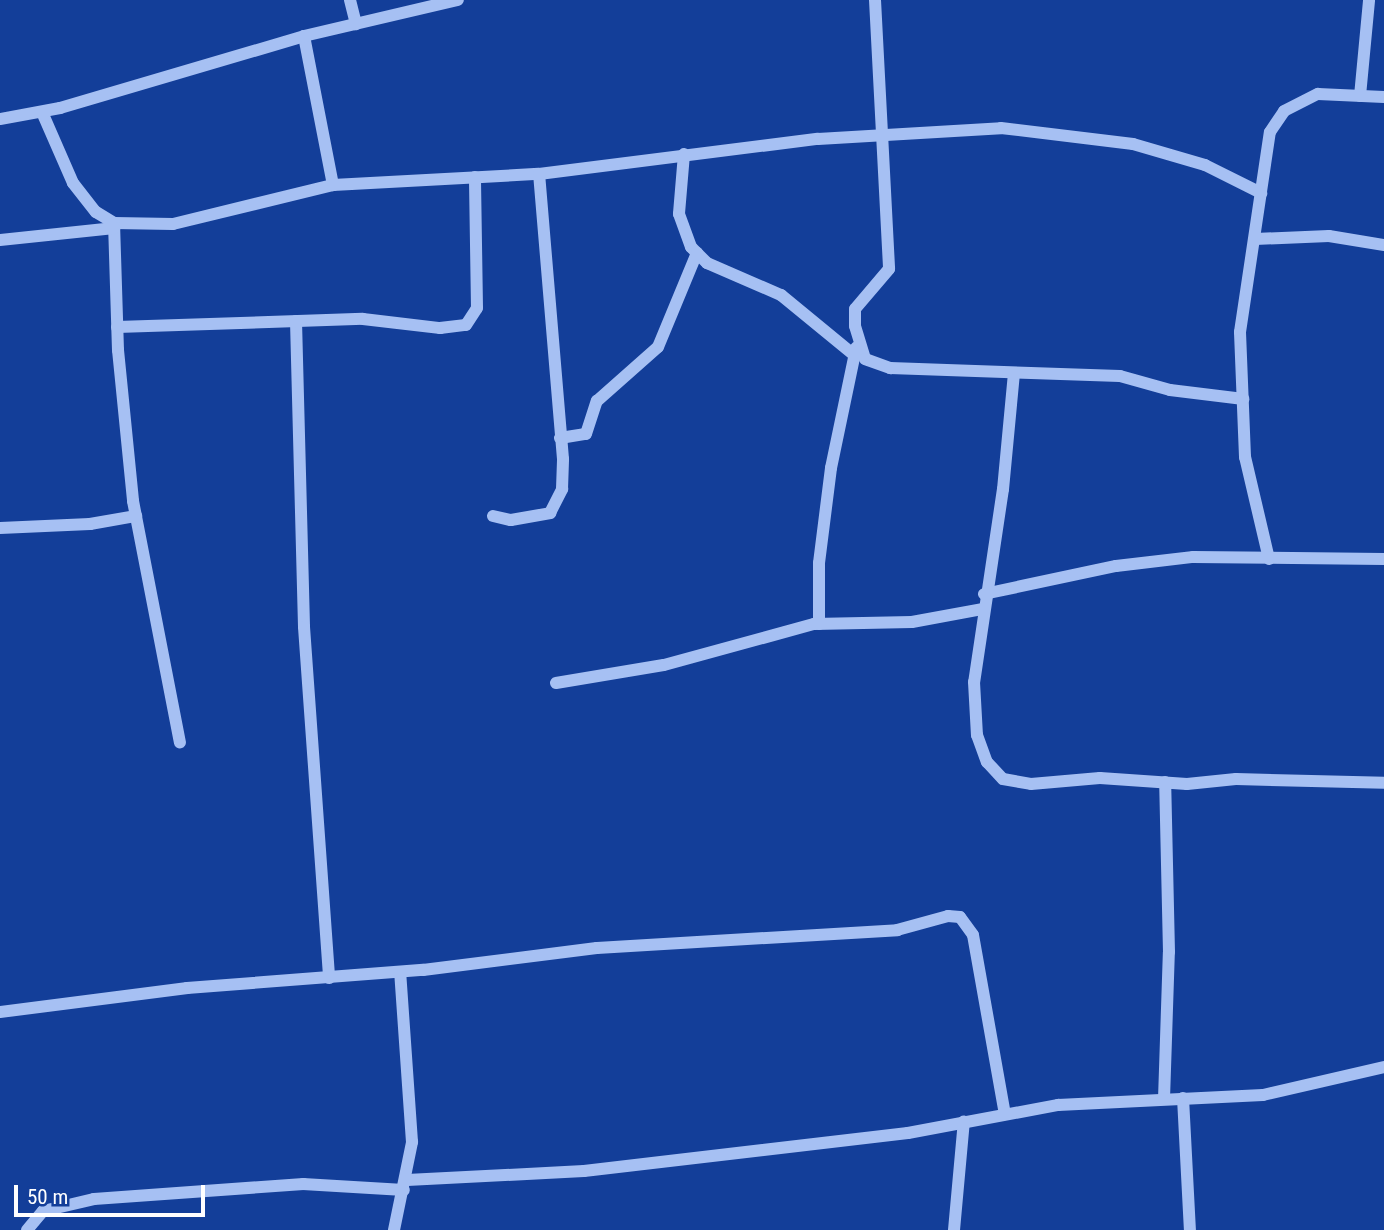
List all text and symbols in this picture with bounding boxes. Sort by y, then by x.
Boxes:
scale bar [18,1170,208,1214]
text: 50 m [27,1185,68,1209]

